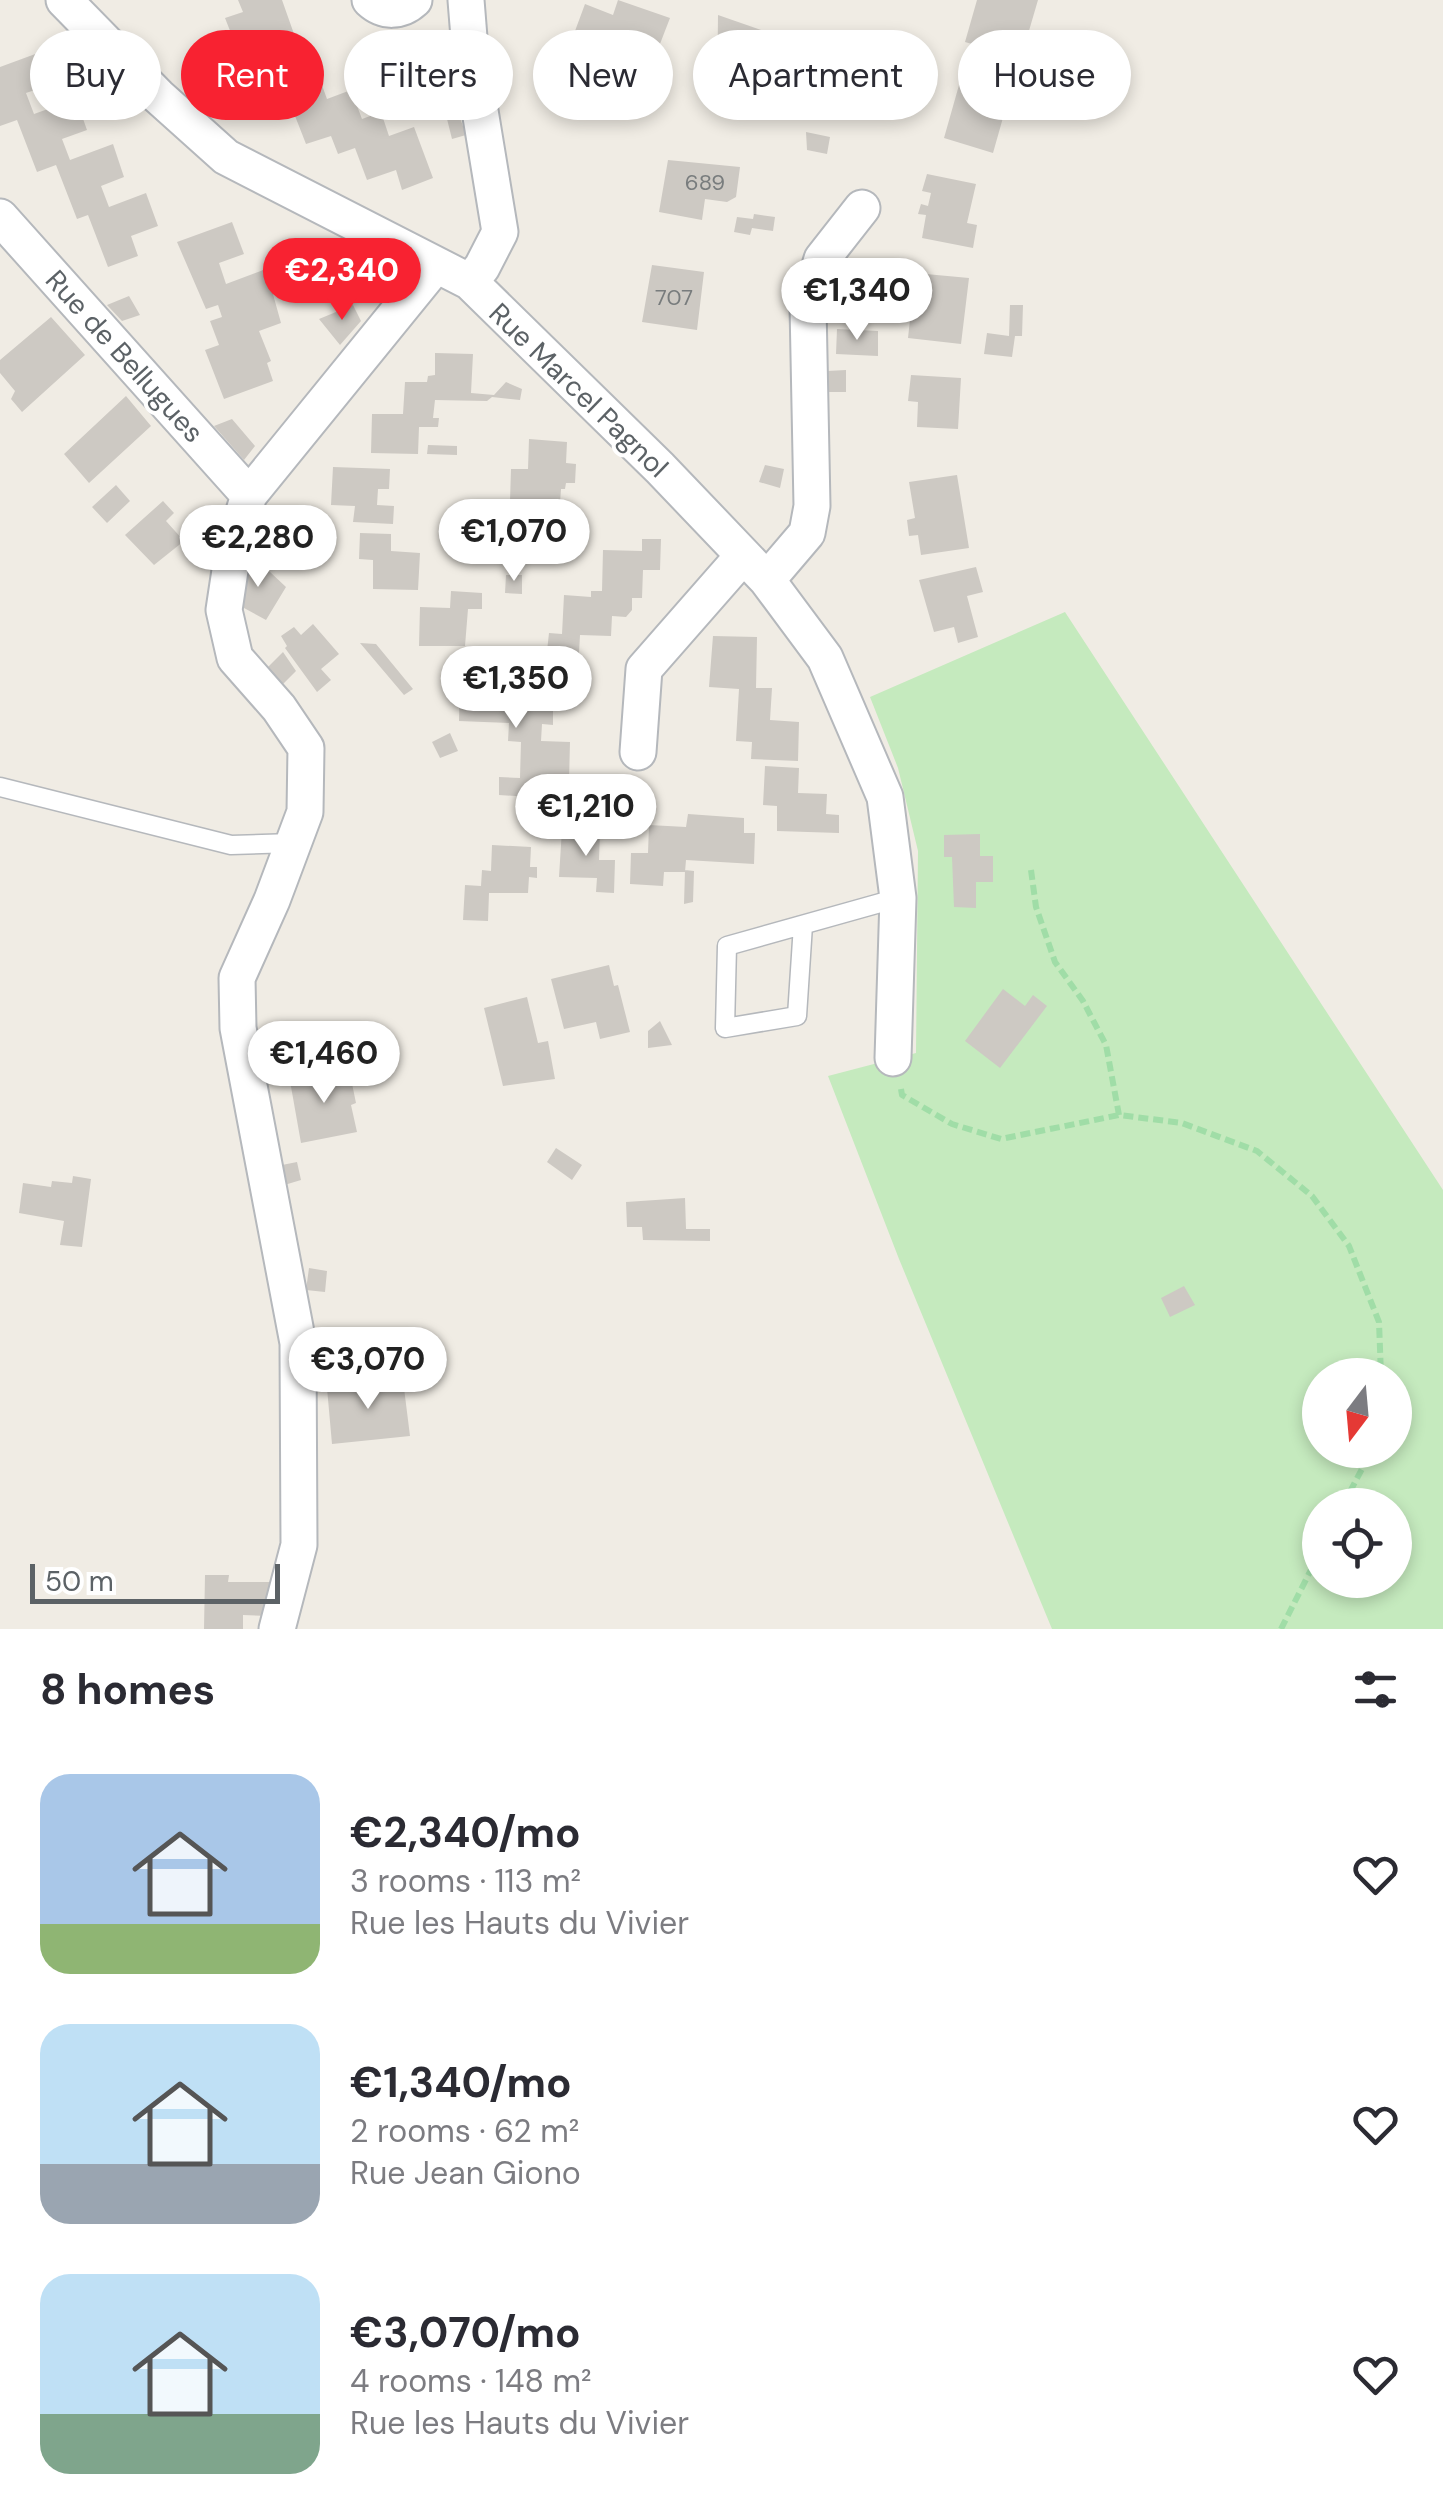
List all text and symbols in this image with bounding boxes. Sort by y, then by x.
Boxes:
chip: Buy [30,30,161,120]
chip: Rent [181,30,324,120]
chip: Filters [344,30,513,120]
chip: New [533,30,673,120]
chip: Apartment [693,30,938,120]
chip: House [958,30,1131,120]
house number: 689 [685,168,725,197]
pin: €2,340 [261,238,423,323]
text: €2,340 [285,249,399,291]
pin: €1,340 [776,258,938,343]
street label: Rue de Bellugues [37,262,212,450]
text: €1,340 [803,269,911,311]
house number: 707 [655,283,693,312]
street label: Rue Marcel Pagnol [481,295,676,486]
pin: €1,070 [433,499,595,584]
pin: €2,280 [177,505,339,590]
text: €1,070 [461,510,567,552]
text: €2,280 [202,516,314,558]
pin: €1,350 [435,646,597,731]
text: €1,350 [463,657,569,699]
pin: €1,210 [505,774,667,859]
text: €1,210 [537,785,635,827]
pin: €1,460 [243,1021,405,1106]
text: €1,460 [270,1032,378,1074]
pin: €3,070 [287,1327,449,1412]
text: €3,070 [311,1338,425,1380]
north arrow [1302,1358,1412,1468]
map controls [1302,1358,1412,1598]
button: locate [1302,1488,1412,1598]
scale bar [30,1559,280,1604]
text: 50 m [45,1563,114,1600]
text: 8 homes [40,1662,215,1717]
icon: filters [1348,1662,1403,1717]
text: €2,340/mo [350,1805,581,1860]
icon: home [120,1814,240,1934]
icon: heart [1348,1847,1403,1902]
text: 3 rooms · 113 m² [350,1860,581,1902]
text: Rue les Hauts du Vivier [350,1902,689,1944]
text: €1,340/mo [350,2055,572,2110]
icon: home [120,2064,240,2184]
icon: heart [1348,2097,1403,2152]
text: 2 rooms · 62 m² [350,2110,579,2152]
text: Rue Jean Giono [350,2152,581,2194]
text: €3,070/mo [350,2305,581,2360]
icon: home [120,2314,240,2434]
icon: heart [1348,2347,1403,2402]
text: 4 rooms · 148 m² [350,2360,592,2402]
text: Rue les Hauts du Vivier [350,2402,689,2444]

